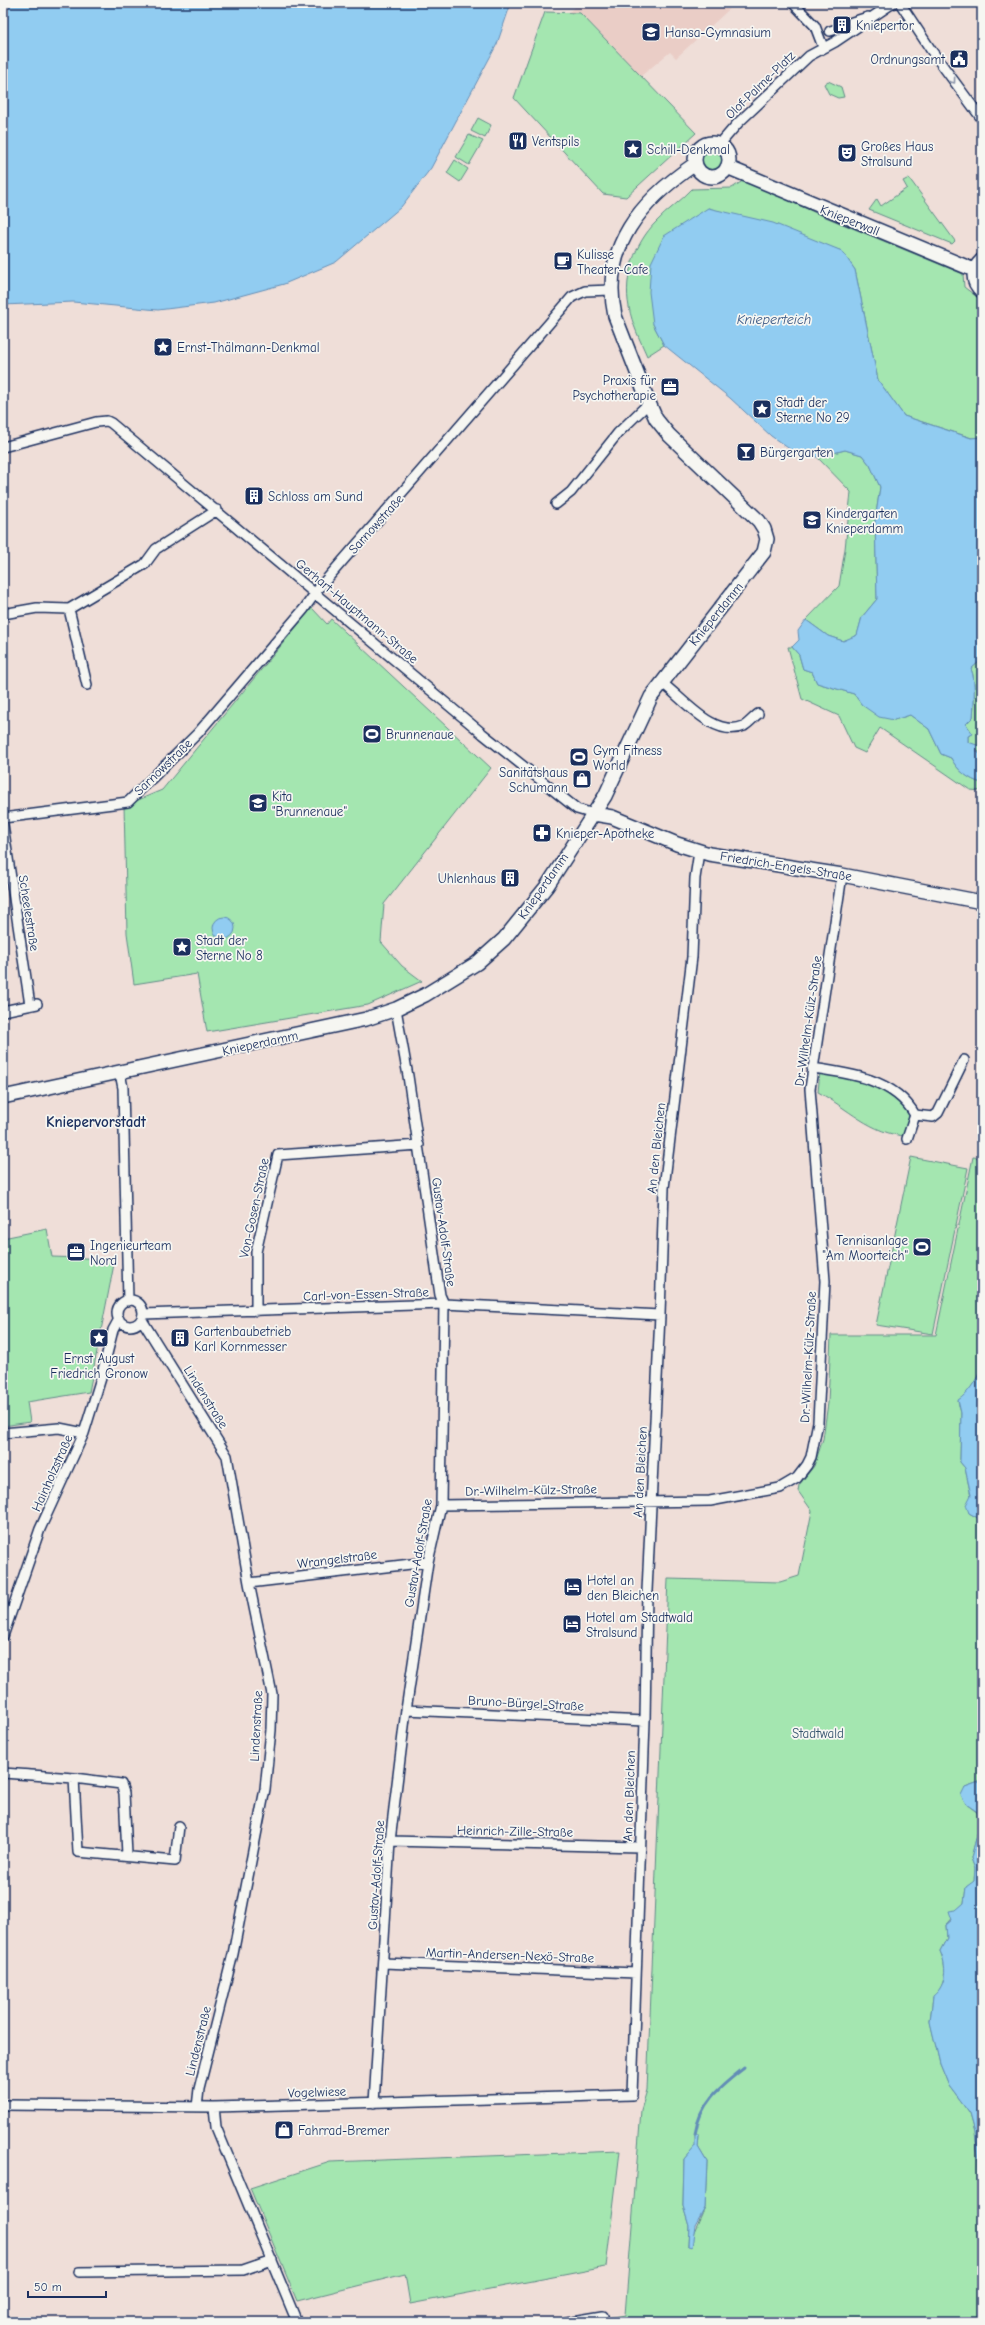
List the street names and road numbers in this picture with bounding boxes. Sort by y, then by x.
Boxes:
street label: Olof-Palme-Platz [722,48,798,122]
street label: Knieperwall [818,201,882,239]
street label: Sarnowstraße [345,491,407,557]
street label: Gerhart-Hauptmann-Straße [293,555,422,667]
street label: Knieperdamm [686,579,746,649]
street label: Sarnowstraße [131,735,195,798]
street label: Friedrich-Engels-Straße [719,848,854,884]
street label: Knieperdamm [515,850,571,922]
street label: Scheelestraße [16,874,42,953]
street label: Dr.-Wilhelm-Külz-Straße [791,954,825,1087]
street label: Knieperdamm [221,1028,299,1058]
street label: An den Bleichen [644,1102,668,1194]
street label: Von-Gosen-Straße [236,1156,272,1259]
street label: Gustav-Adolf-Straße [429,1176,459,1288]
street label: Carl-von-Essen-Straße [303,1284,430,1304]
street label: Dr.-Wilhelm-Külz-Straße [797,1290,819,1423]
street label: Lindenstraße [181,1363,232,1432]
street label: An den Bleichen [630,1426,650,1518]
street label: Hainholzstraße [28,1432,76,1514]
street label: Dr.-Wilhelm-Külz-Straße [465,1481,597,1499]
street label: Gustav-Adolf-Straße [401,1497,435,1609]
street label: Wrangelstraße [296,1547,378,1571]
street label: Lindenstraße [247,1690,265,1762]
street label: Bruno-Bürgel-Straße [468,1692,585,1714]
street label: An den Bleichen [620,1750,638,1842]
street label: Gustav-Adolf-Straße [365,1819,387,1930]
street label: Heinrich-Zille-Straße [457,1822,574,1840]
street label: Martin-Andersen-Nexö-Straße [426,1945,595,1965]
street label: Lindenstraße [182,2004,214,2077]
street label: Vogelwiese [288,2083,347,2101]

